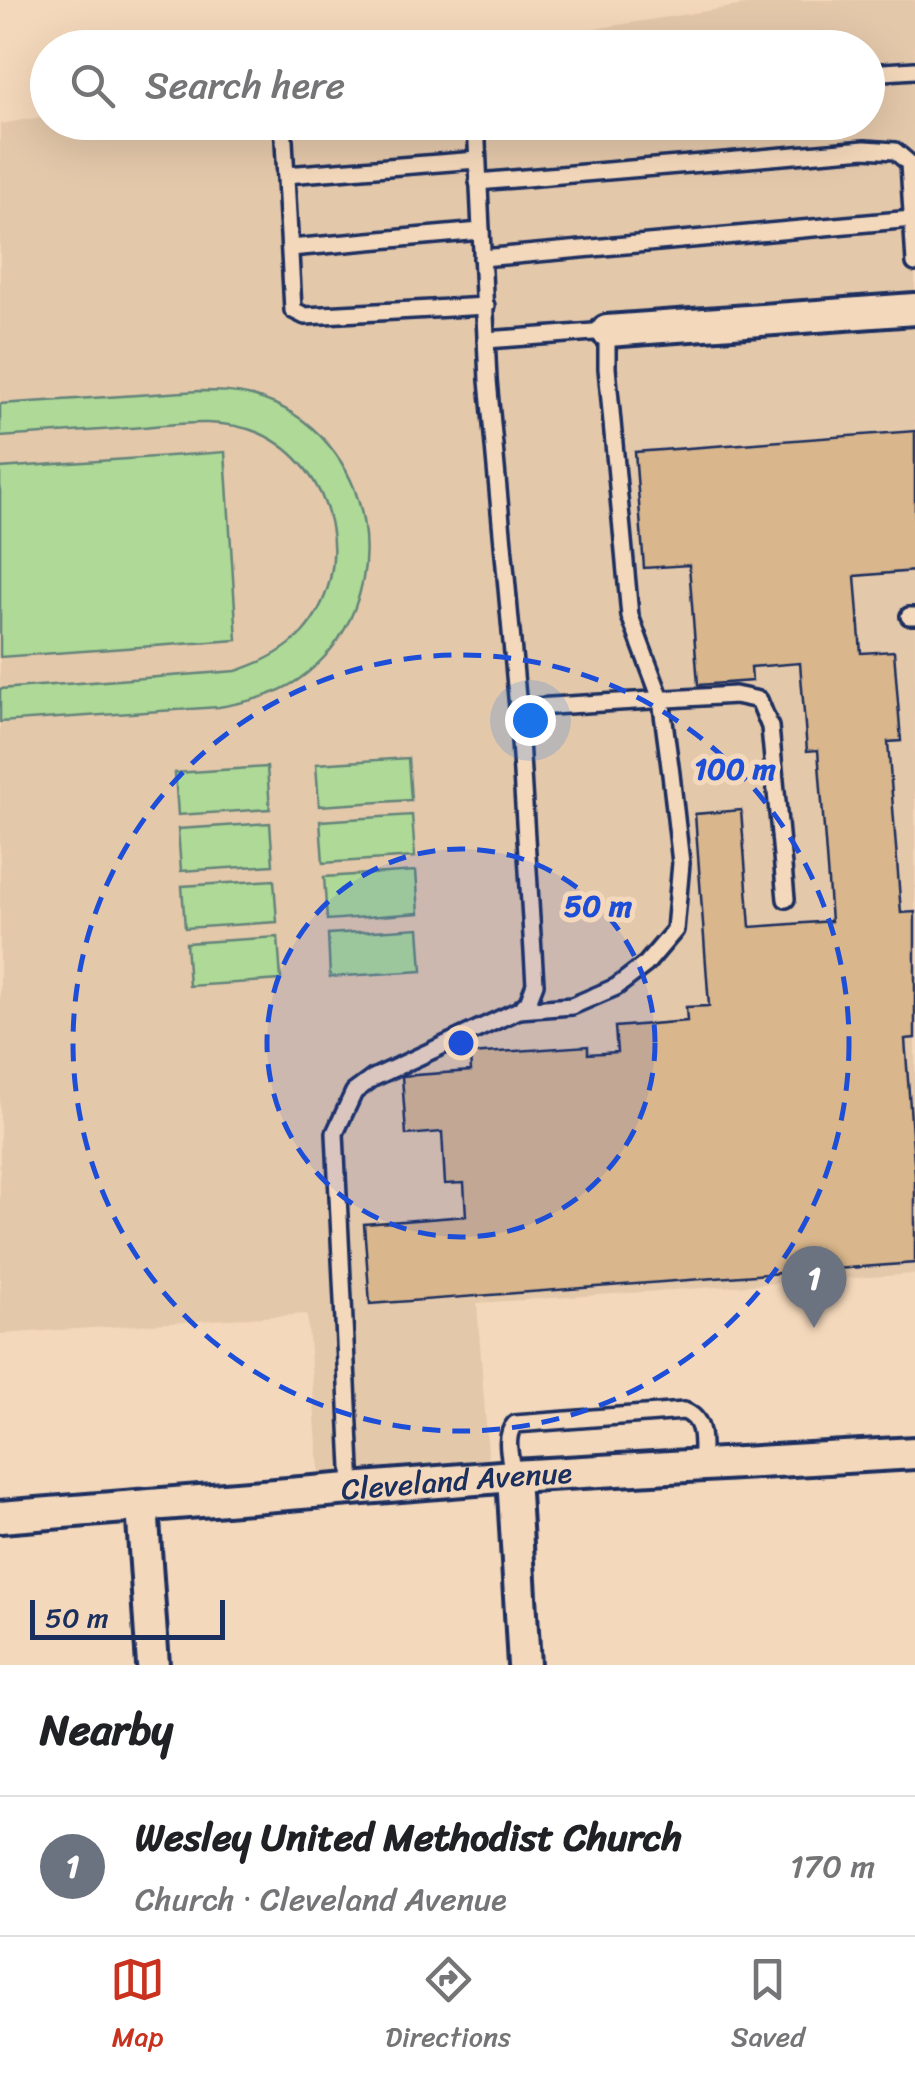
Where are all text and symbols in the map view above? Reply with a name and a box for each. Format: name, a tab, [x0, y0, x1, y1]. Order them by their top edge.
search box	[30, 30, 885, 140]
text: Search here	[145, 52, 345, 119]
icon: search	[65, 58, 120, 113]
your location	[505, 695, 556, 746]
text: 100 m	[694, 742, 776, 796]
text: 50 m	[564, 879, 632, 933]
centre of rings	[443, 1025, 479, 1061]
pin: 1	[782, 1246, 846, 1328]
street label: Cleveland Avenue	[339, 1446, 573, 1517]
text: 50 m	[45, 1593, 109, 1642]
scale bar	[30, 1595, 225, 1640]
text: Nearby	[40, 1693, 173, 1767]
text: Wesley United Methodist Church	[135, 1804, 682, 1871]
text: 1	[66, 1838, 79, 1895]
text: 170 m	[790, 1838, 875, 1895]
text: Church · Cleveland Avenue	[135, 1871, 507, 1928]
tab: Map	[110, 1952, 165, 2061]
tab: Directions	[385, 1952, 511, 2061]
tab: Saved	[731, 1952, 805, 2061]

